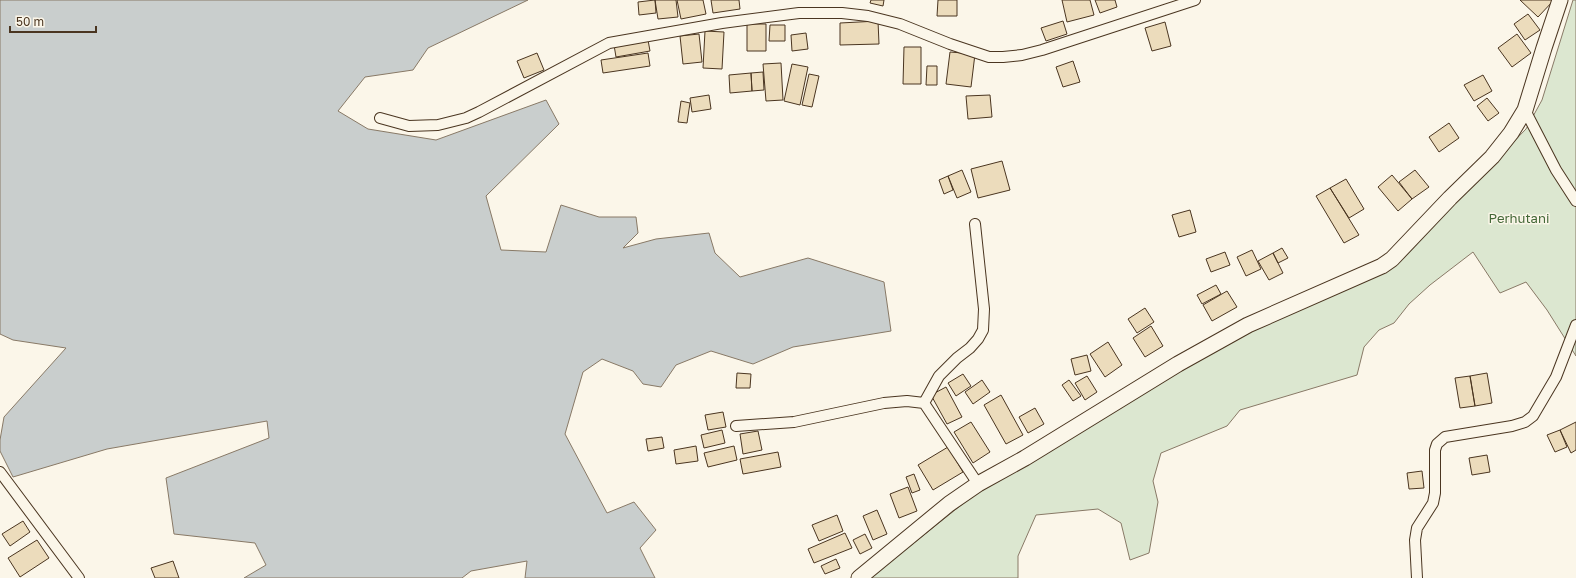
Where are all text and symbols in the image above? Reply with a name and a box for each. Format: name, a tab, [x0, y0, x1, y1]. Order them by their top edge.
scale bar	[10, 8, 96, 34]
text: 50 m	[16, 14, 44, 29]
park label: Perhutani	[1489, 210, 1549, 226]

